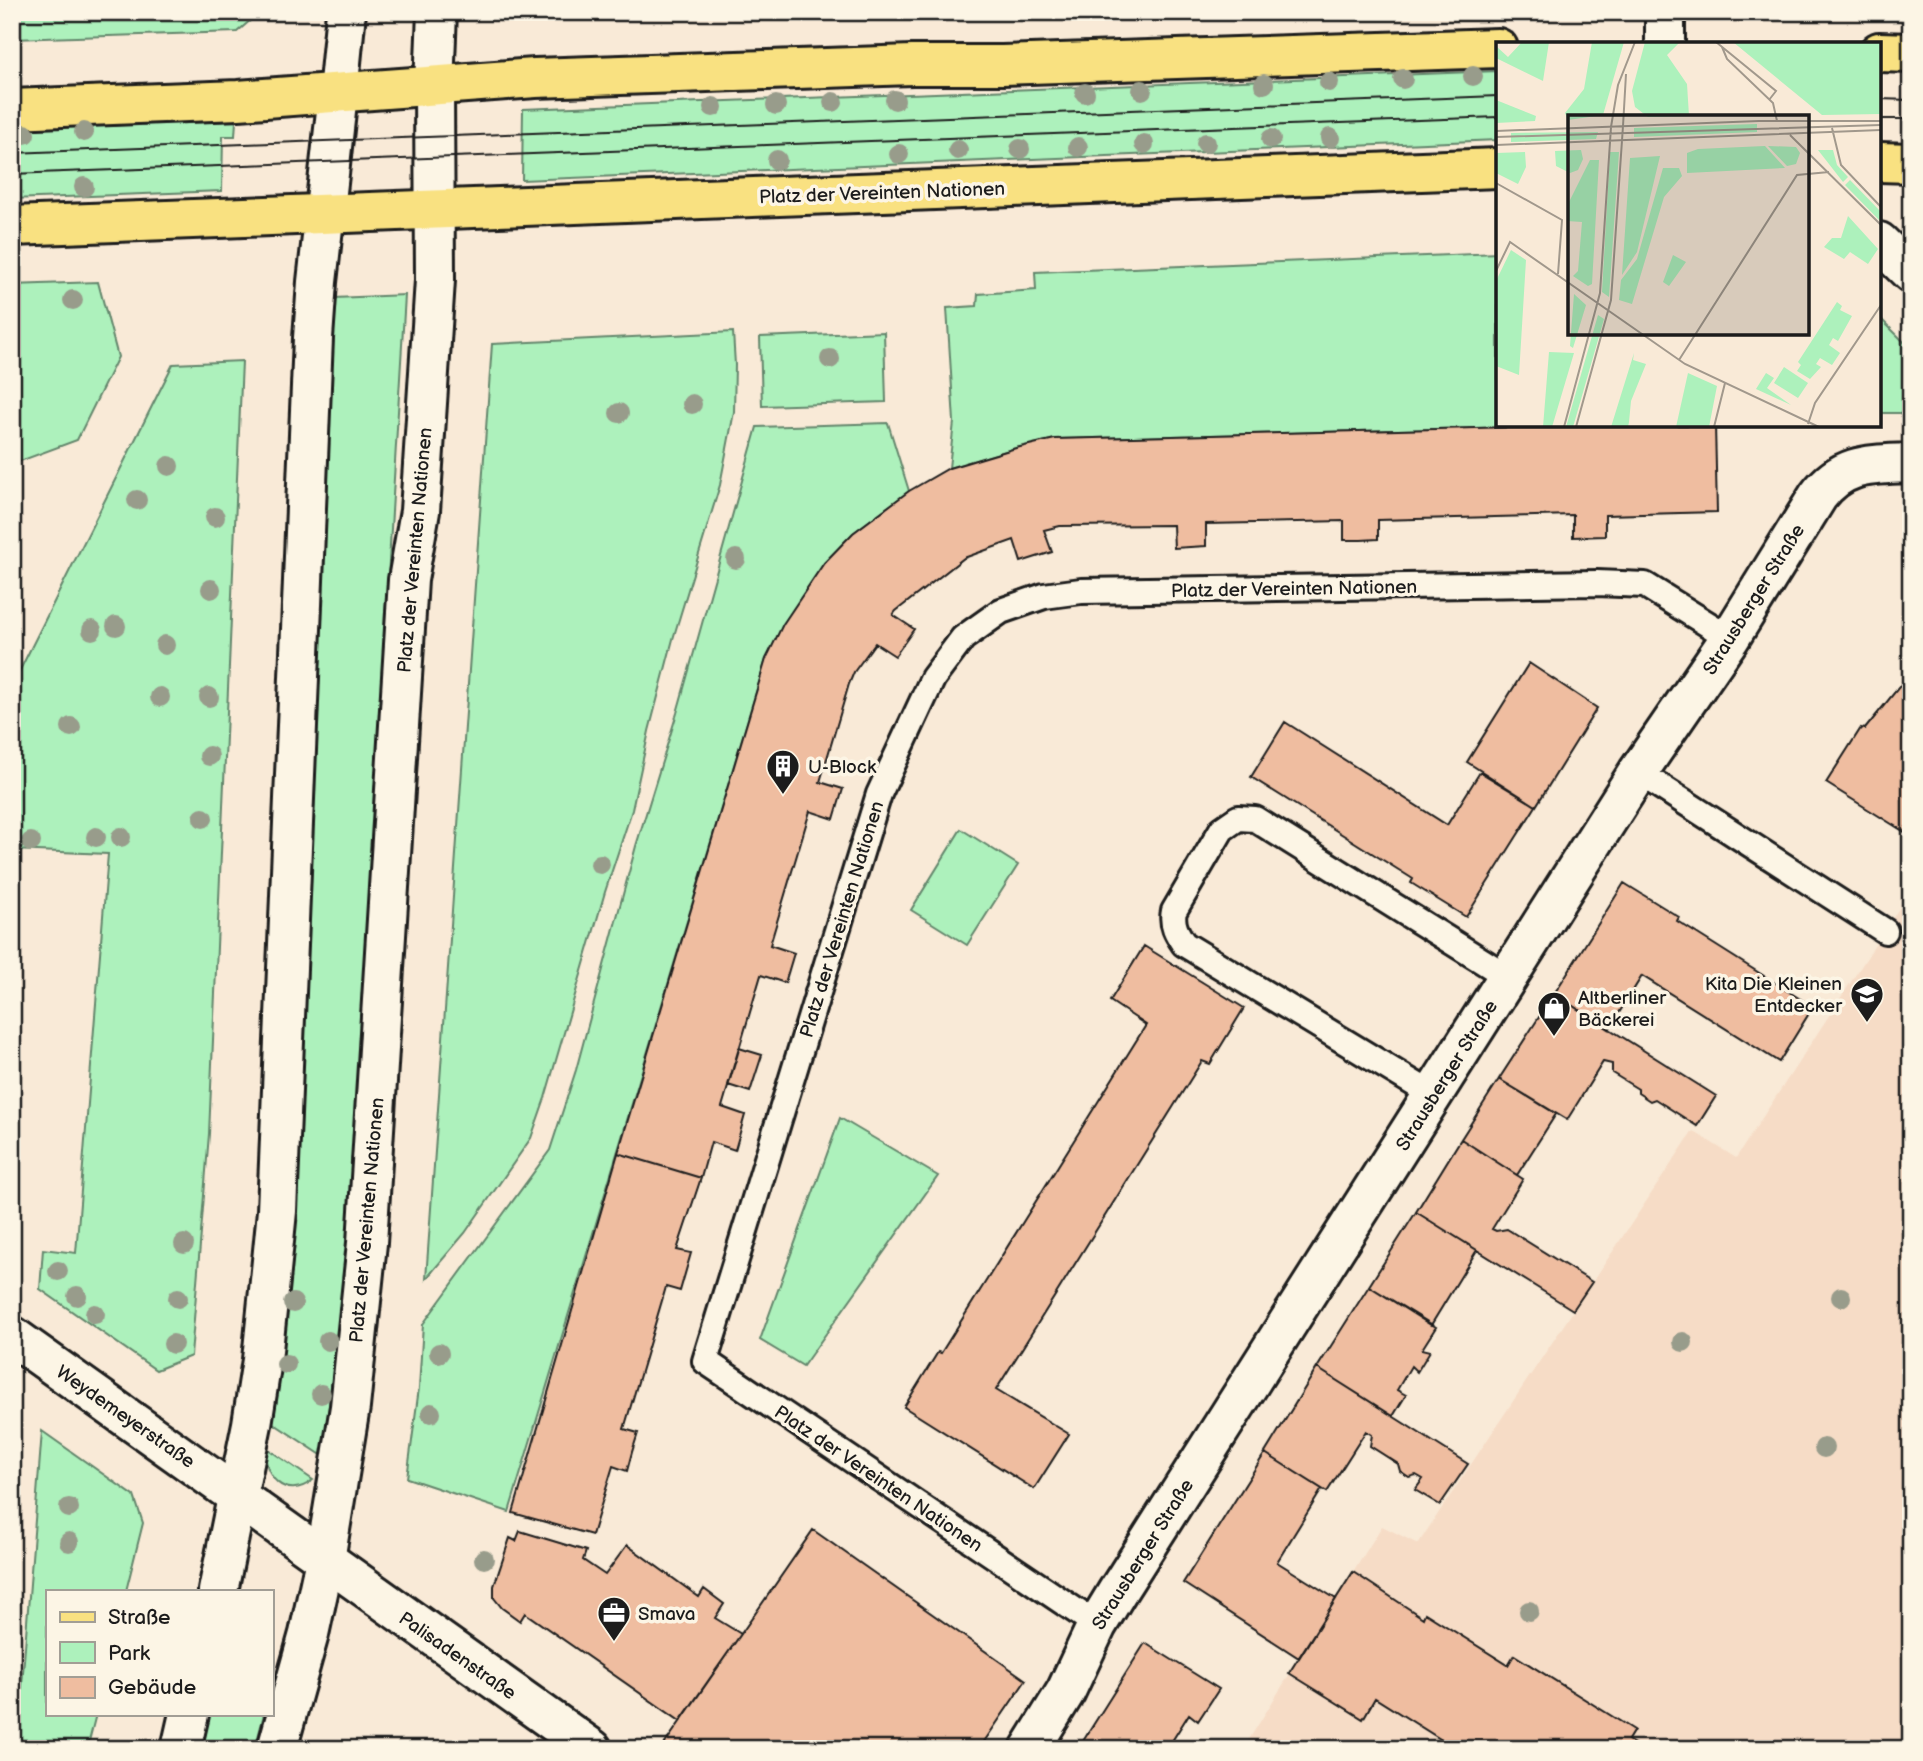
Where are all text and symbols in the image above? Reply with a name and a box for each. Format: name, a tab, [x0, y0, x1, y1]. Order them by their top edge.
inset map	[1496, 42, 1881, 427]
street label: Platz der Vereinten Nationen	[759, 178, 1005, 209]
street label: Platz der Vereinten Nationen	[393, 427, 438, 674]
street label: Strausberger Straße	[1699, 520, 1810, 679]
street label: Platz der Vereinten Nationen	[1171, 576, 1417, 603]
building icon: U-Block	[764, 747, 802, 796]
place label: U-Block	[808, 756, 877, 779]
street label: Platz der Vereinten Nationen	[795, 798, 889, 1040]
place label: Kita Die Kleinen Entdecker	[1705, 973, 1843, 1018]
school or university icon: Kita Die Kleinen Entdecker	[1848, 975, 1886, 1024]
place label: Altberliner Bäckerei	[1578, 987, 1667, 1032]
shop icon: Altberliner Bäckerei	[1535, 989, 1573, 1038]
street label: Strausberger Straße	[1392, 996, 1503, 1155]
street label: Platz der Vereinten Nationen	[345, 1097, 390, 1344]
street label: Weydemeyerstraße	[51, 1361, 199, 1474]
street label: Platz der Vereinten Nationen	[770, 1401, 987, 1558]
street label: Strausberger Straße	[1088, 1475, 1199, 1634]
legend	[46, 1590, 273, 1716]
office icon: Smava	[595, 1594, 633, 1643]
place label: Smava	[638, 1603, 696, 1626]
text: Straße	[108, 1605, 170, 1630]
street label: Palisadenstraße	[394, 1607, 520, 1705]
text: Park	[108, 1641, 151, 1666]
text: Gebäude	[108, 1675, 196, 1700]

